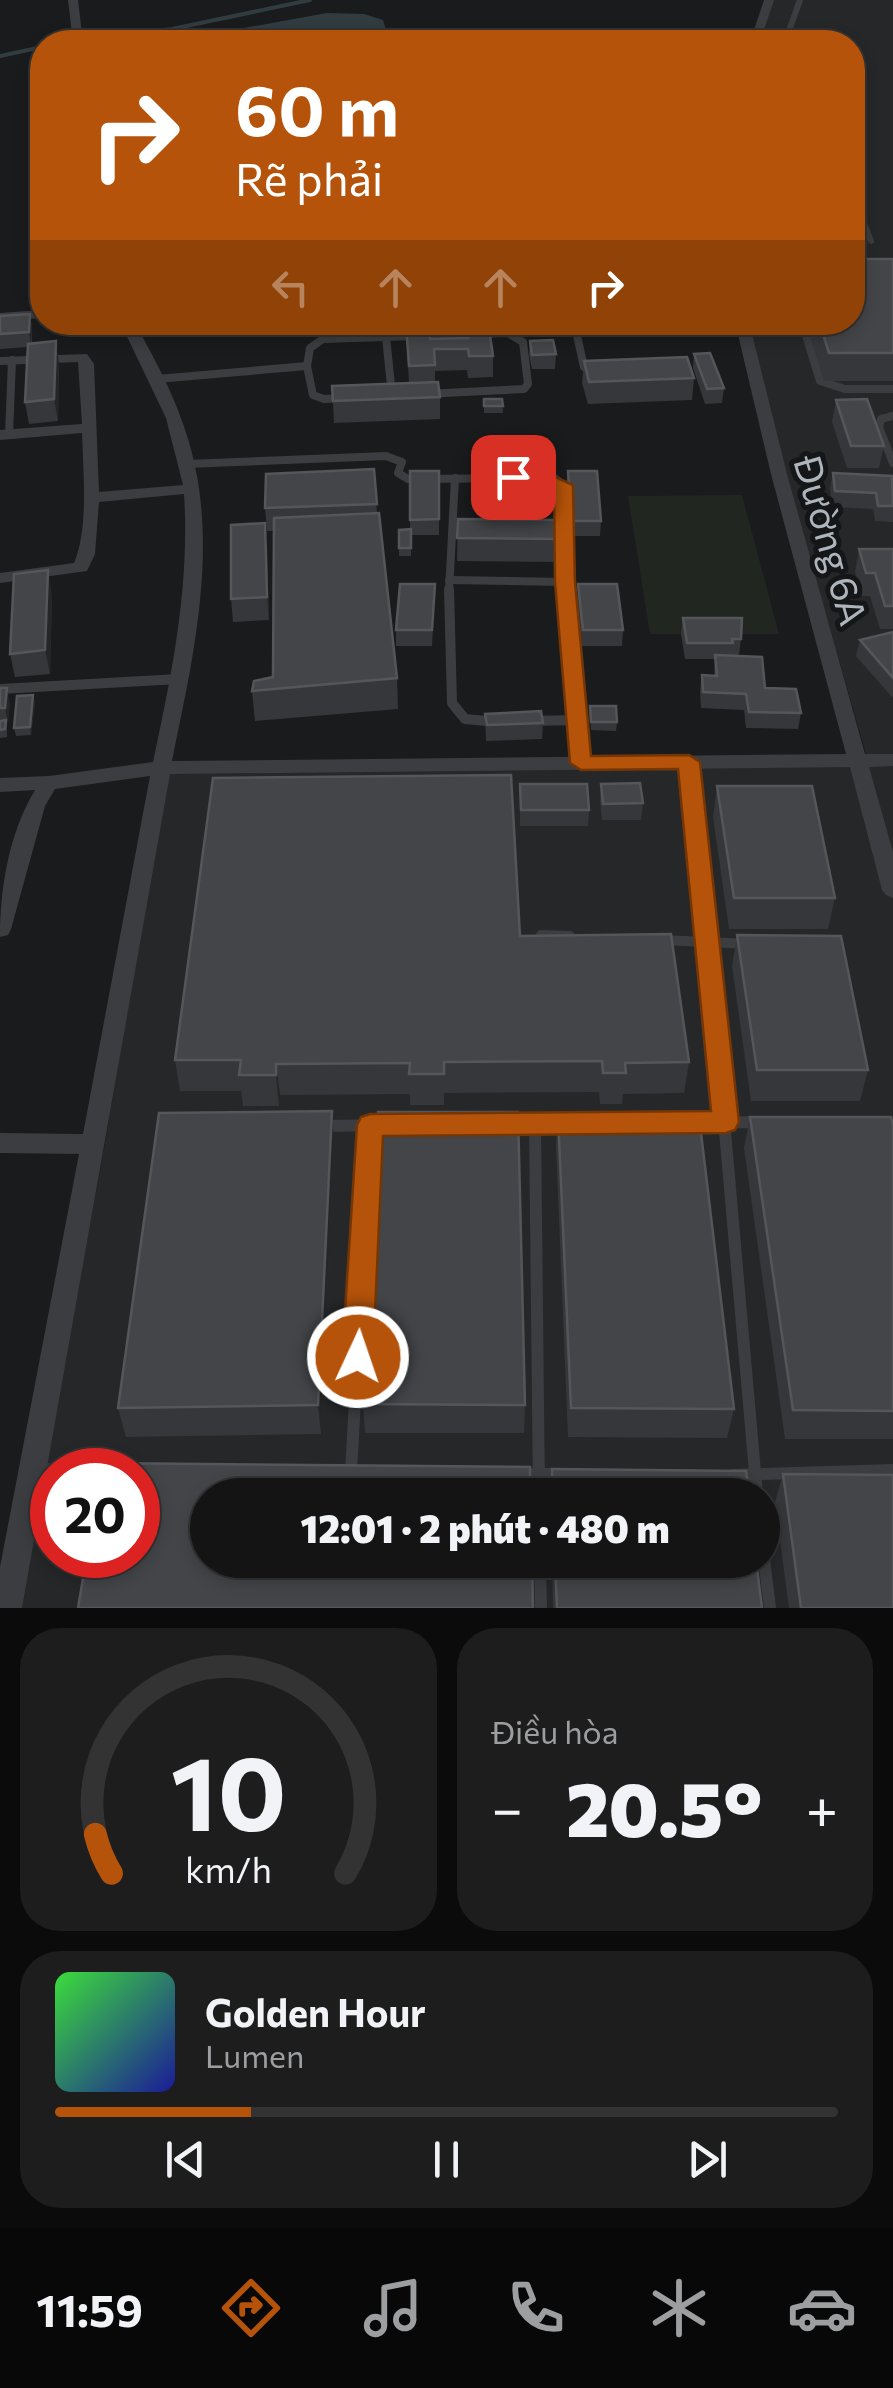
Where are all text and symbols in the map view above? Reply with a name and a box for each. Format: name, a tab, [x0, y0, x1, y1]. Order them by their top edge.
text: 60 m	[235, 65, 399, 150]
icon: right	[70, 70, 200, 200]
text: Rẽ phải	[235, 150, 383, 205]
icon: left	[263, 260, 318, 315]
icon: ahead	[368, 260, 423, 315]
icon: ahead	[473, 260, 528, 315]
icon: right	[578, 260, 633, 315]
pin	[471, 435, 556, 520]
street label: Đường 6A	[785, 449, 879, 630]
icon: arrive	[486, 450, 541, 505]
position arrow	[306, 1305, 410, 1409]
speed limit sign: 20	[30, 1448, 160, 1578]
text: 12:01 · 2 phút · 480 m	[300, 1504, 670, 1551]
text: Điều hòa	[492, 1711, 618, 1751]
text: 10	[170, 1725, 286, 1852]
text: 20.5°	[566, 1761, 763, 1852]
text: −	[492, 1773, 523, 1840]
text: +	[806, 1773, 838, 1840]
text: km/h	[185, 1847, 272, 1890]
text: Golden Hour	[205, 1988, 426, 2035]
text: Lumen	[205, 2035, 304, 2075]
icon: previous	[158, 2132, 213, 2187]
icon: pause	[419, 2132, 474, 2187]
icon: next	[680, 2132, 735, 2187]
icon: directions	[216, 2273, 286, 2343]
icon: music	[358, 2273, 428, 2343]
icon: phone	[501, 2273, 571, 2343]
icon: climate	[644, 2273, 714, 2343]
icon: car	[787, 2273, 857, 2343]
text: 11:59	[36, 2281, 143, 2336]

